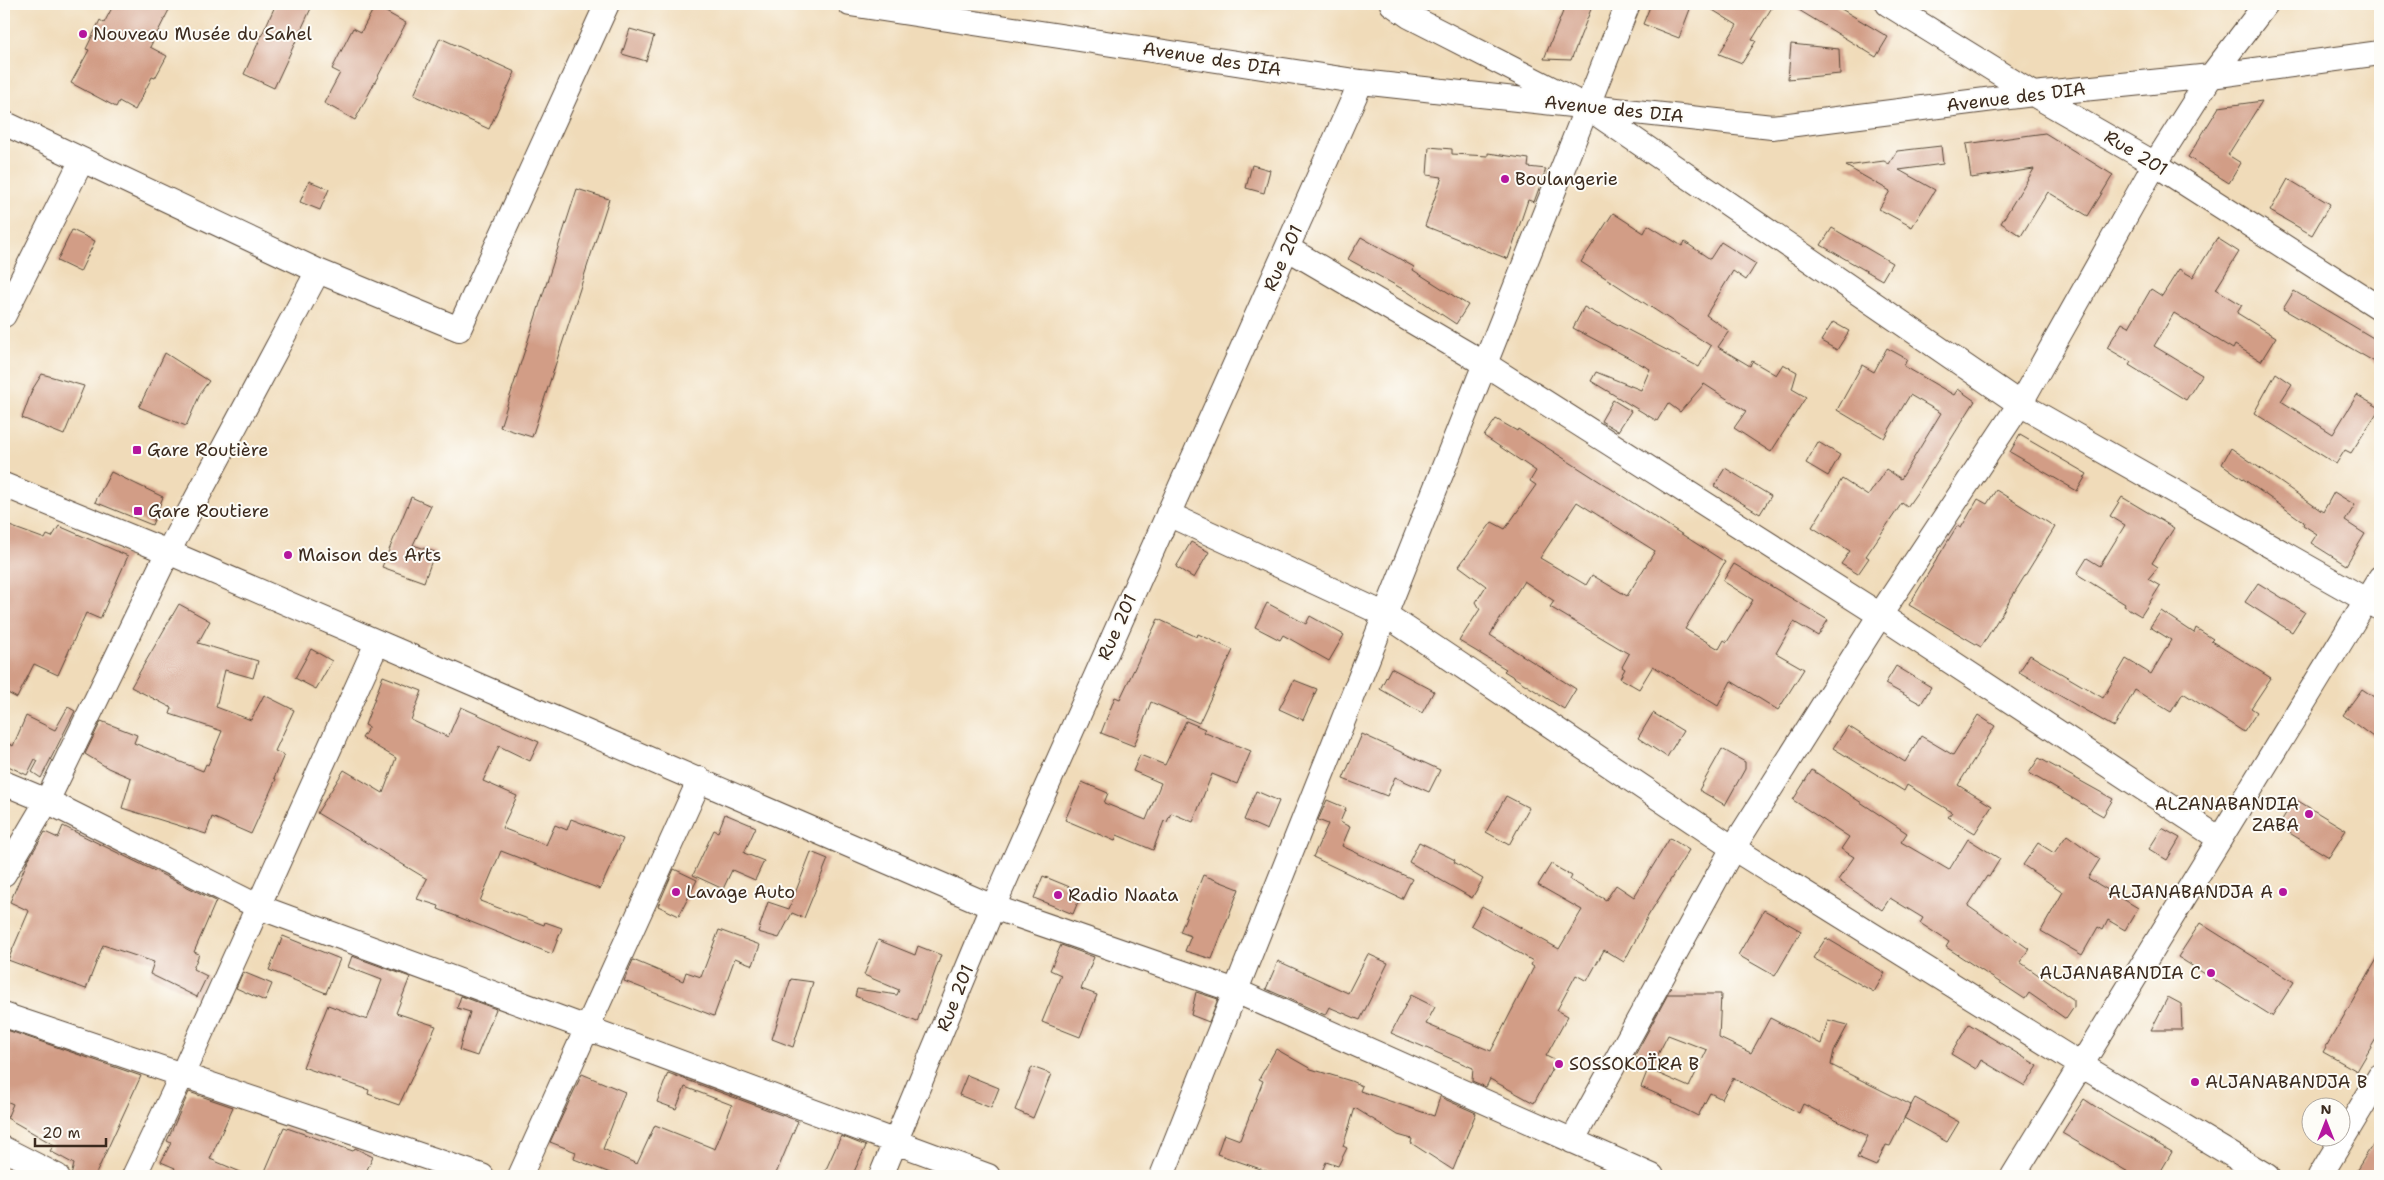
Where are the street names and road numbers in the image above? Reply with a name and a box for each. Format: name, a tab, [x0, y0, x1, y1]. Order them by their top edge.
street label: Avenue des DIA	[1141, 36, 1283, 82]
street label: Avenue des DIA	[1945, 77, 2087, 117]
street label: Avenue des DIA	[1543, 90, 1685, 128]
street label: Rue 201	[2100, 125, 2172, 181]
street label: Rue 201	[1258, 221, 1308, 295]
street label: Rue 201	[1092, 590, 1142, 664]
street label: Rue 201	[931, 961, 979, 1035]

